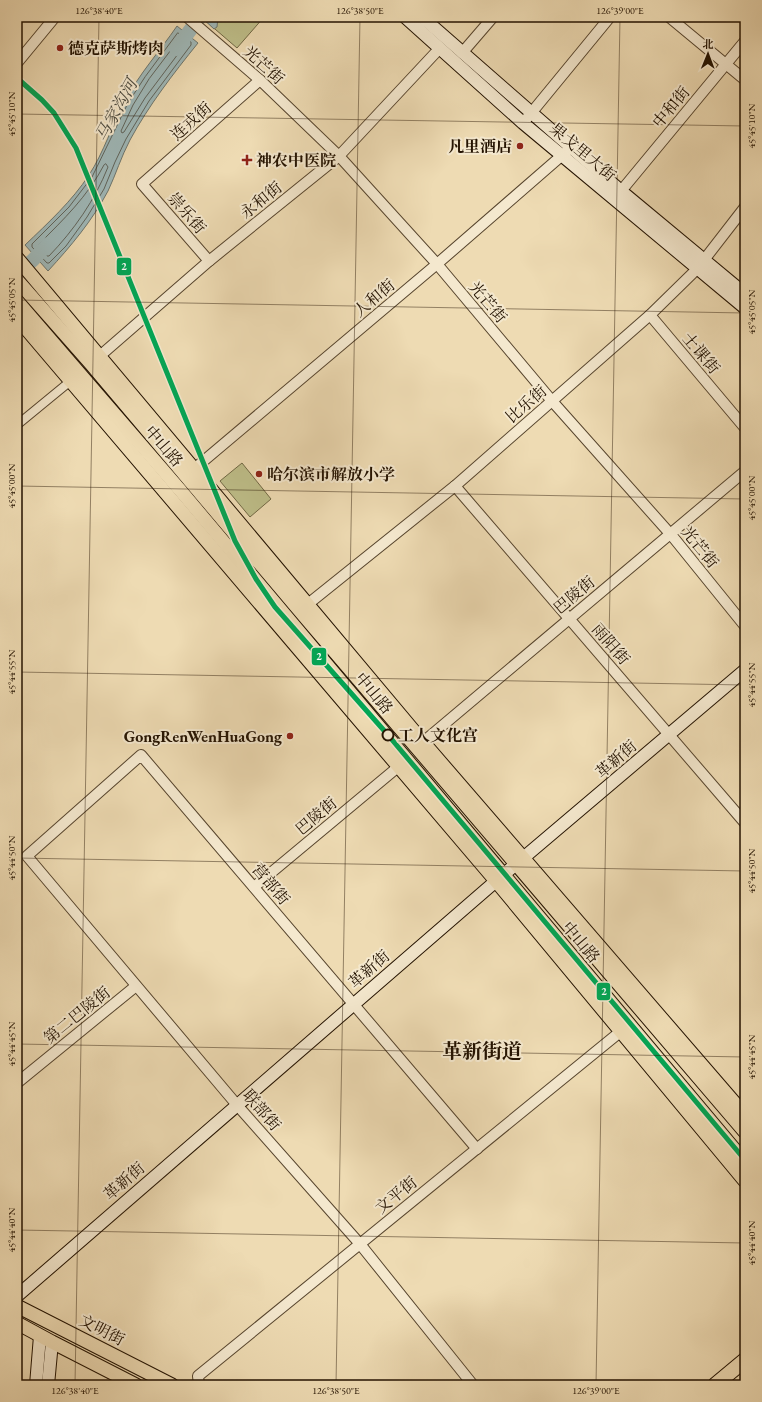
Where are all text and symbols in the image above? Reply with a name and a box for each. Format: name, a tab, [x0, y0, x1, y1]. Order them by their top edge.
text: 126°38'40"E	[75, 4, 123, 17]
text: 126°38'50"E	[336, 4, 384, 17]
text: 126°39'00"E	[596, 4, 644, 17]
north arrow	[688, 34, 728, 74]
text: 北	[703, 37, 714, 51]
place label: 德克萨斯烤肉	[68, 38, 164, 59]
street label: 光芒街	[239, 41, 289, 89]
marker: 德克萨斯烤肉	[55, 43, 65, 53]
water label: 马家沟河	[90, 72, 144, 145]
street label: 中和街	[648, 82, 694, 132]
text: 45°45'10"N	[5, 91, 18, 136]
street label: 连戎街	[166, 97, 216, 145]
text: 45°45'10"N	[745, 103, 758, 148]
street label: 果戈里大街	[546, 118, 620, 186]
place label: 凡里酒店	[448, 136, 512, 157]
marker: 凡里酒店	[515, 141, 525, 151]
place label: 神农中医院	[256, 150, 336, 171]
marker: 神农中医院	[241, 154, 253, 166]
street label: 永和街	[236, 177, 286, 223]
street label: 崇乐街	[163, 188, 211, 238]
line badge: 2	[116, 257, 132, 276]
text: 2	[121, 259, 127, 273]
street label: 人和街	[349, 275, 399, 321]
text: 45°45'05"N	[5, 277, 18, 322]
street label: 光芒街	[465, 277, 511, 327]
text: 45°45'05"N	[745, 289, 758, 334]
street label: 士课街	[678, 328, 724, 378]
street label: 比乐街	[501, 380, 551, 428]
street label: 中山路	[140, 421, 188, 471]
text: 45°45'00"N	[5, 463, 18, 508]
place label: 哈尔滨市解放小学	[267, 464, 395, 485]
marker: 哈尔滨市解放小学	[254, 469, 264, 479]
text: 45°45'00"N	[745, 475, 758, 520]
street label: 光芒街	[677, 522, 723, 572]
street label: 巴陵街	[549, 572, 599, 618]
street label: 雨阳街	[587, 619, 635, 669]
line badge: 2	[311, 647, 327, 666]
text: 45°44'55"N	[5, 649, 18, 694]
text: 2	[316, 649, 322, 663]
text: 45°44'55"N	[745, 662, 758, 707]
street label: 中山路	[351, 668, 397, 718]
place label: 工人文化宫	[398, 725, 478, 746]
place label: GongRenWenHuaGong	[124, 726, 283, 747]
marker: 工人文化宫	[381, 728, 395, 742]
marker: GongRenWenHuaGong	[285, 731, 295, 741]
street label: 革新街	[591, 735, 641, 783]
street label: 巴陵街	[291, 793, 341, 839]
text: 45°44'50"N	[5, 835, 18, 880]
text: 45°44'50"N	[745, 848, 758, 893]
street label: 营部街	[248, 859, 294, 909]
street label: 中山路	[558, 917, 604, 967]
street label: 革新街	[344, 945, 394, 993]
street label: 第二巴陵街	[39, 982, 115, 1048]
line badge: 2	[596, 982, 611, 1001]
text: 2	[601, 984, 607, 998]
text: 45°44'45"N	[5, 1021, 18, 1066]
text: 45°44'45"N	[745, 1034, 758, 1079]
district label: 革新街道	[442, 1038, 522, 1064]
street label: 联部街	[238, 1085, 286, 1135]
street label: 革新街	[99, 1157, 149, 1205]
street label: 文平街	[371, 1172, 421, 1218]
text: 45°44'40"N	[5, 1207, 18, 1252]
text: 45°44'40"N	[745, 1220, 758, 1265]
street label: 文明街	[76, 1310, 128, 1350]
text: 126°38'40"E	[51, 1384, 99, 1397]
text: 126°38'50"E	[312, 1384, 360, 1397]
text: 126°39'00"E	[572, 1384, 620, 1397]

